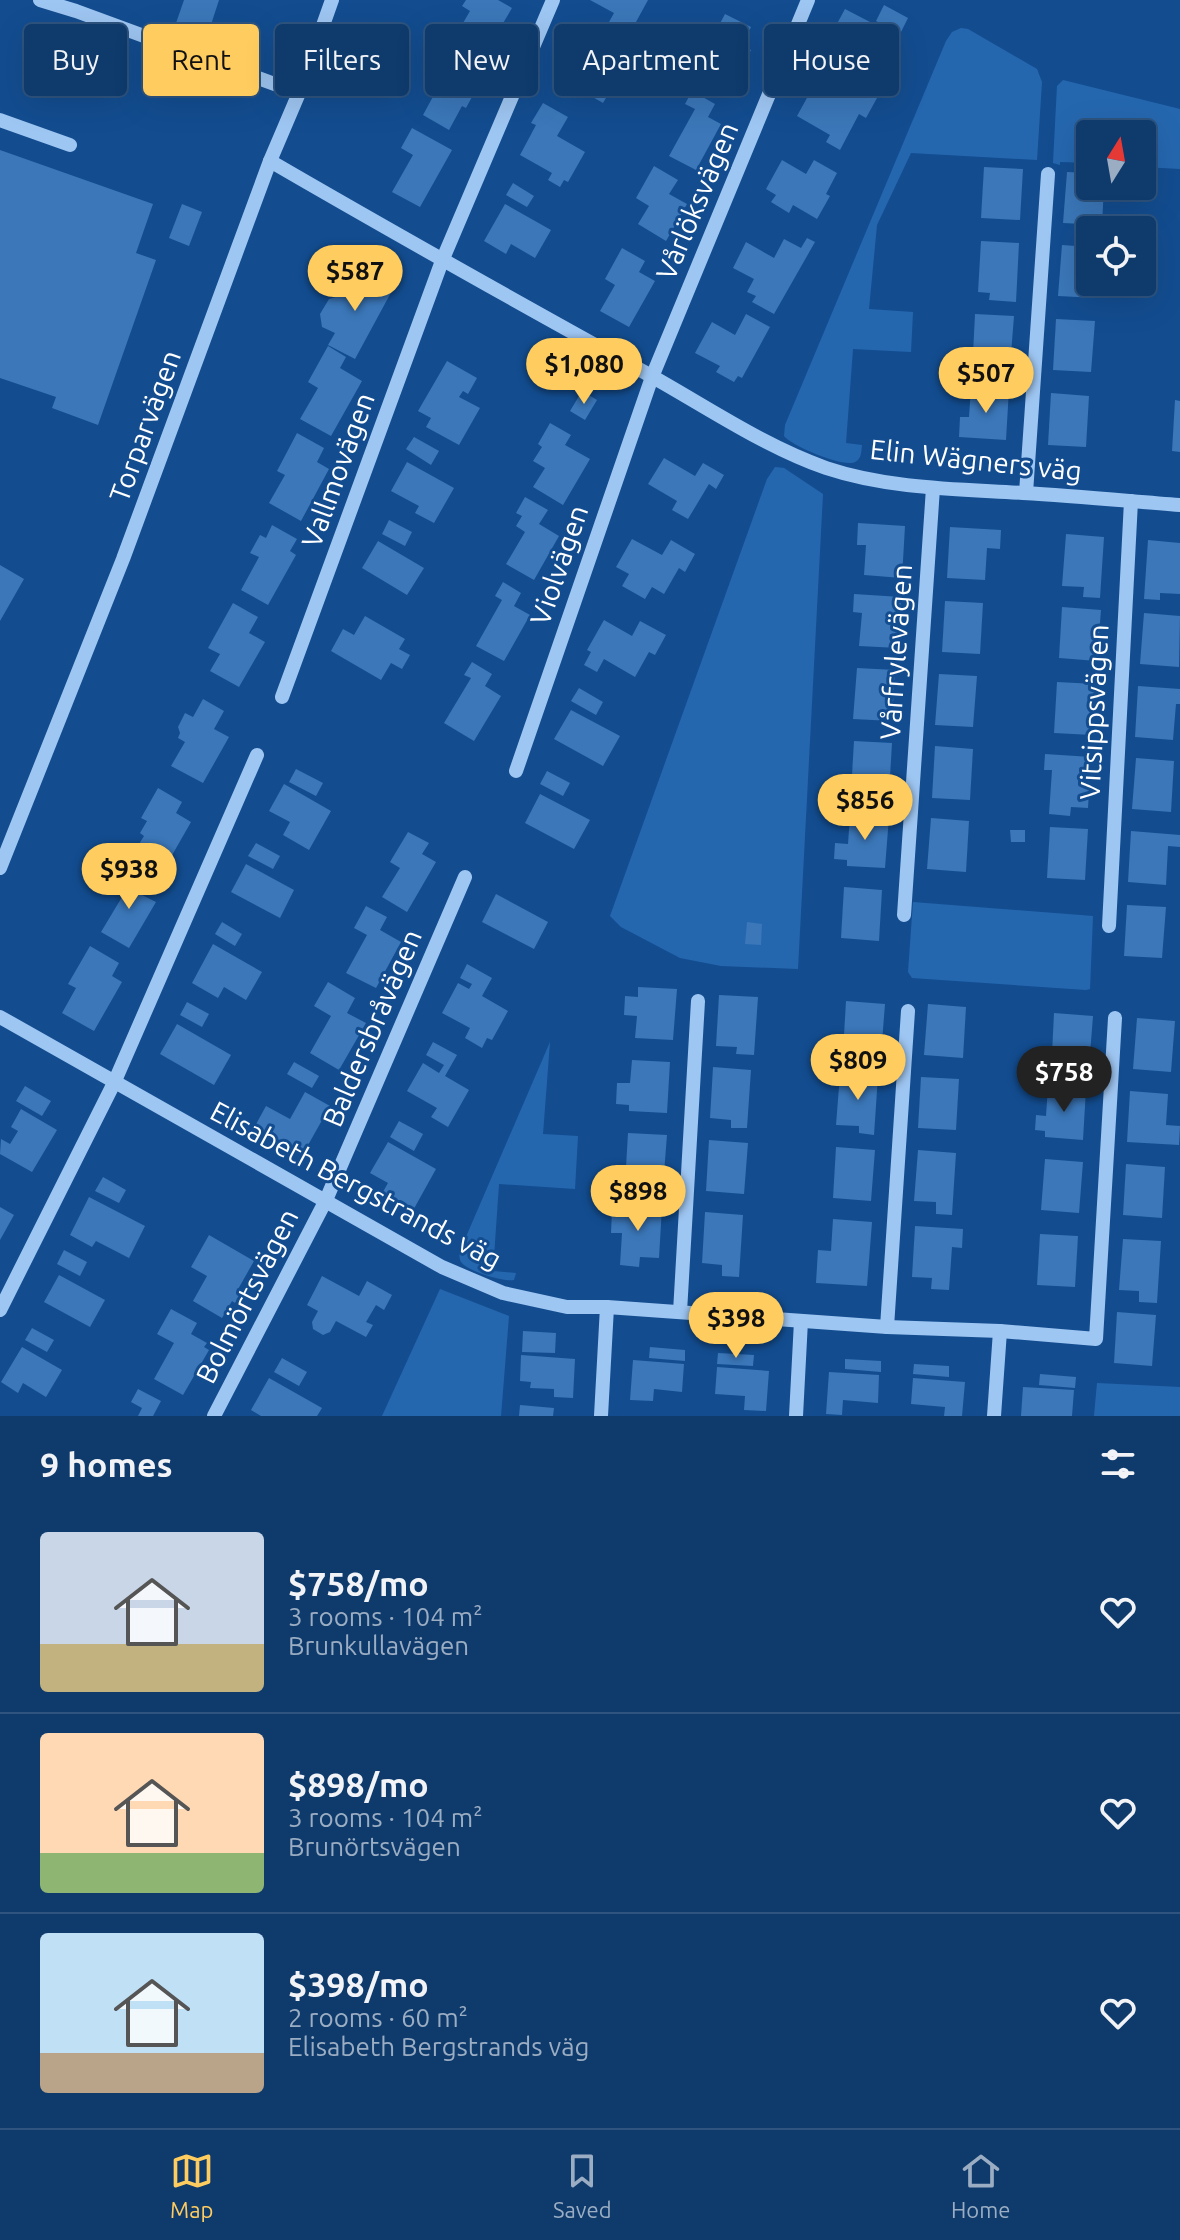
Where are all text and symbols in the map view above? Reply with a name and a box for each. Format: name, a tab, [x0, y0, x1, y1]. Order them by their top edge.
chip: Buy	[24, 24, 127, 96]
chip: Rent	[143, 24, 259, 96]
chip: Filters	[275, 24, 409, 96]
chip: New	[425, 24, 538, 96]
chip: Apartment	[554, 24, 748, 96]
chip: House	[764, 24, 899, 96]
street label: Vårlöksvägen	[649, 117, 744, 284]
north arrow	[1076, 120, 1156, 200]
map controls	[1076, 120, 1156, 296]
button: locate	[1076, 216, 1156, 296]
pin: $587	[308, 245, 402, 313]
text: $587	[326, 256, 384, 285]
pin: $1,080	[519, 338, 649, 406]
street label: Torparvägen	[103, 346, 186, 506]
pin: $507	[939, 347, 1033, 415]
text: $1,080	[544, 349, 624, 378]
text: $507	[957, 358, 1015, 387]
street label: Vallmovägen	[295, 388, 380, 551]
street label: Elin Wägners väg	[869, 433, 1084, 486]
street label: Violvägen	[524, 501, 593, 629]
street label: Vårfrylevägen	[874, 563, 917, 741]
street label: Vitsippsvägen	[1073, 623, 1114, 801]
pin: $856	[818, 774, 912, 842]
text: $856	[836, 785, 894, 814]
pin: $938	[82, 843, 176, 911]
text: $938	[100, 854, 158, 883]
street label: Baldersbråvägen	[316, 925, 427, 1131]
pin: $809	[811, 1034, 905, 1102]
text: $809	[829, 1045, 887, 1074]
pin: $758	[1017, 1046, 1111, 1114]
text: $758	[1035, 1057, 1093, 1086]
street label: Elisabeth Bergstrands väg	[206, 1095, 507, 1274]
pin: $898	[591, 1165, 685, 1233]
text: $898	[609, 1176, 667, 1205]
street label: Bolmörtsvägen	[189, 1203, 304, 1388]
pin: $398	[689, 1292, 783, 1360]
text: $398	[707, 1303, 765, 1332]
icon: filters	[1096, 1442, 1140, 1486]
text: 9 homes	[40, 1445, 173, 1483]
icon: home	[104, 1564, 200, 1660]
text: $758/mo	[288, 1564, 429, 1602]
icon: heart	[1096, 1590, 1140, 1634]
text: 3 rooms · 104 m²	[288, 1602, 483, 1631]
text: Brunkullavägen	[288, 1631, 469, 1660]
icon: home	[104, 1765, 200, 1861]
text: $898/mo	[288, 1765, 429, 1803]
icon: heart	[1096, 1791, 1140, 1835]
text: 3 rooms · 104 m²	[288, 1803, 483, 1832]
text: Brunörtsvägen	[288, 1832, 461, 1861]
icon: home	[104, 1965, 200, 2061]
text: $398/mo	[288, 1965, 429, 2003]
icon: heart	[1096, 1991, 1140, 2035]
text: 2 rooms · 60 m²	[288, 2003, 468, 2032]
text: Elisabeth Bergstrands väg	[288, 2032, 590, 2061]
tab: Map	[170, 2149, 214, 2222]
tab: Saved	[553, 2149, 612, 2222]
tab: Home	[951, 2149, 1010, 2222]

